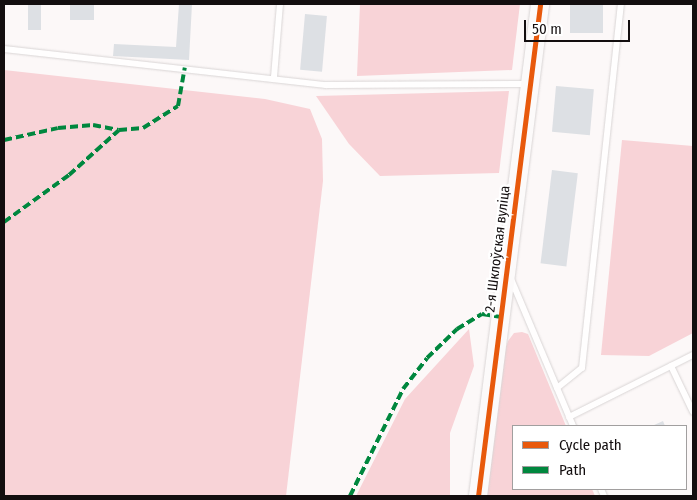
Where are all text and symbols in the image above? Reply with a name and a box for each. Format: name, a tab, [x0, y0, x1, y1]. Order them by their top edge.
scale bar	[527, 10, 633, 42]
text: 50 m	[532, 20, 562, 38]
street label: 2-я Шклоўская вуліца	[482, 185, 514, 313]
legend	[512, 425, 687, 490]
text: Cycle path	[559, 436, 622, 454]
text: Path	[559, 461, 586, 479]

